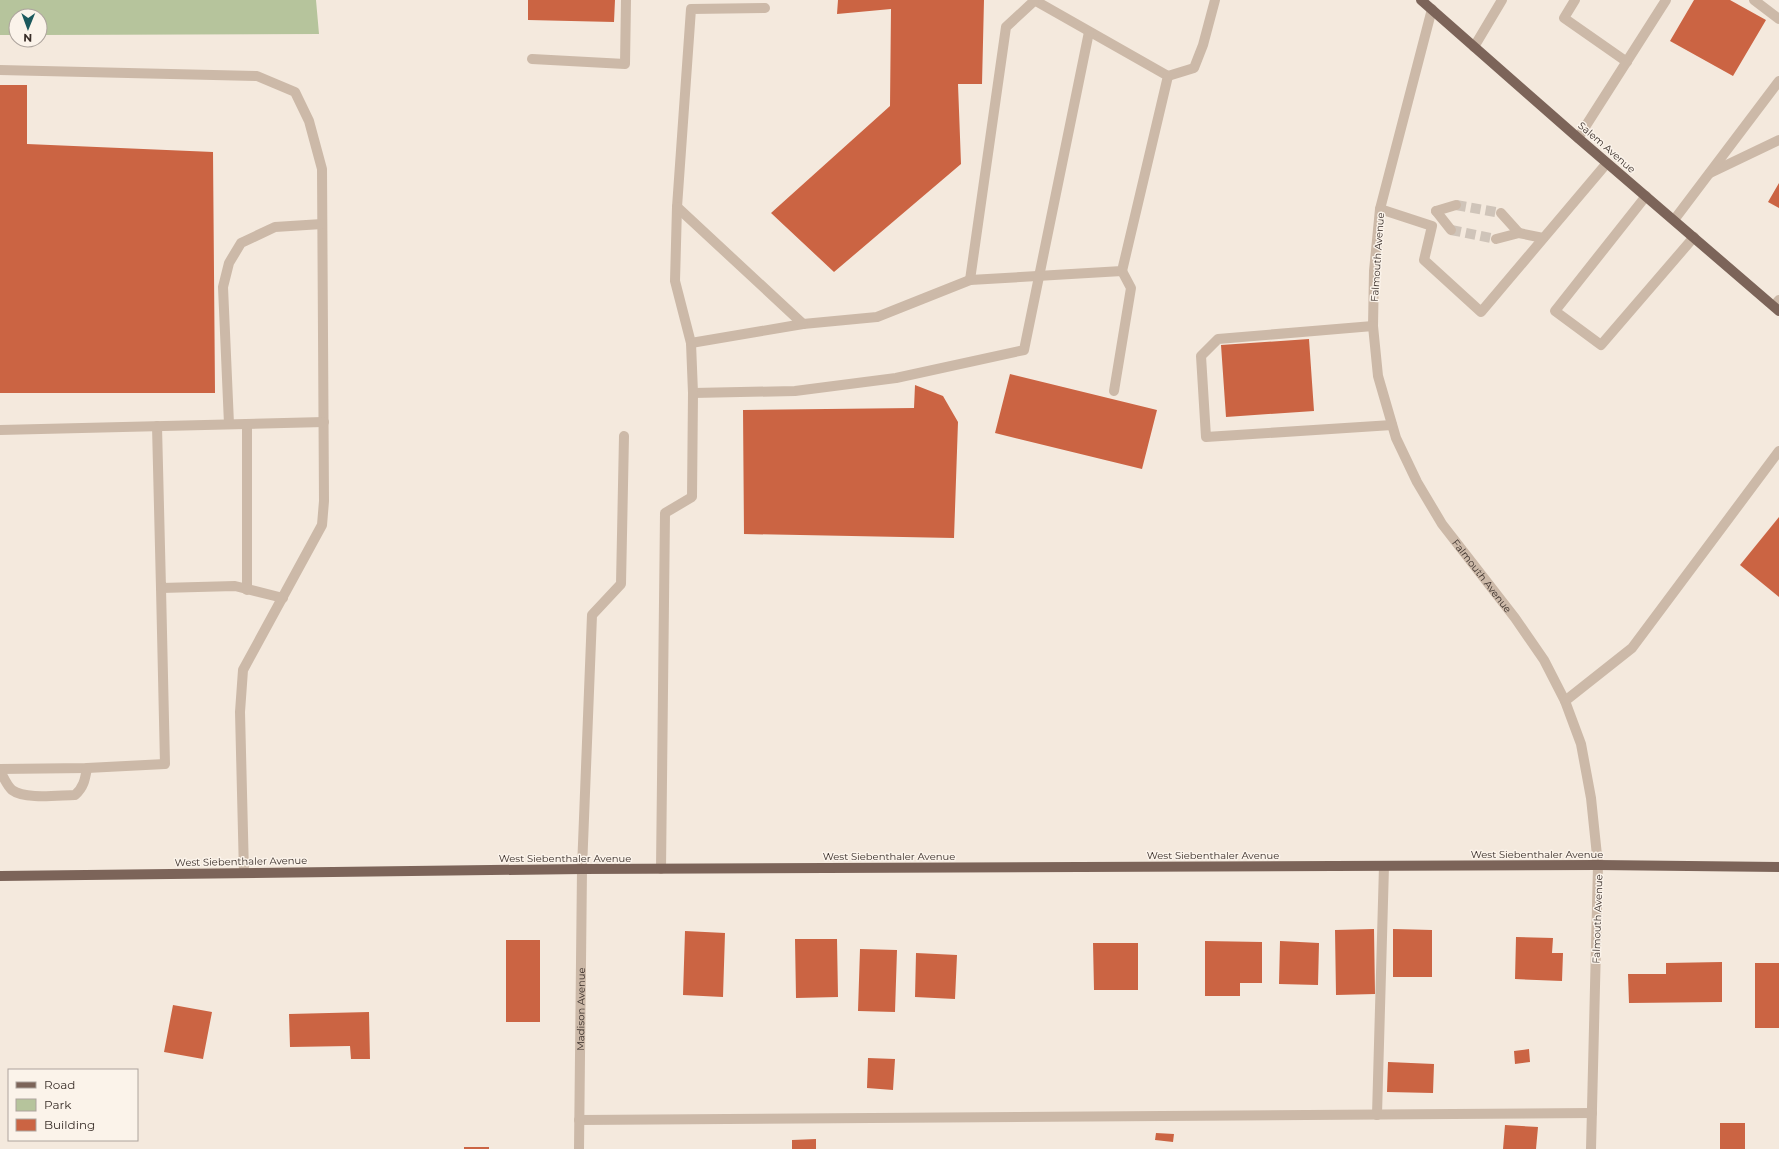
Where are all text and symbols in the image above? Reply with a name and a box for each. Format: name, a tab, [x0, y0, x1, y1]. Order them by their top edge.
north arrow	[8, 8, 48, 48]
text: N	[23, 31, 32, 45]
street label: Salem Avenue	[1575, 119, 1638, 176]
street label: Falmouth Avenue	[1368, 212, 1387, 302]
street label: Falmouth Avenue	[1449, 537, 1514, 616]
street label: West Siebenthaler Avenue	[1471, 848, 1603, 861]
street label: West Siebenthaler Avenue	[1147, 849, 1279, 862]
street label: West Siebenthaler Avenue	[823, 850, 955, 863]
street label: West Siebenthaler Avenue	[499, 852, 631, 865]
street label: West Siebenthaler Avenue	[175, 854, 307, 869]
street label: Falmouth Avenue	[1589, 874, 1606, 964]
street label: Madison Avenue	[574, 967, 588, 1051]
legend	[8, 1069, 138, 1141]
text: Road	[44, 1077, 75, 1092]
text: Park	[44, 1097, 72, 1112]
text: Building	[44, 1117, 95, 1132]

